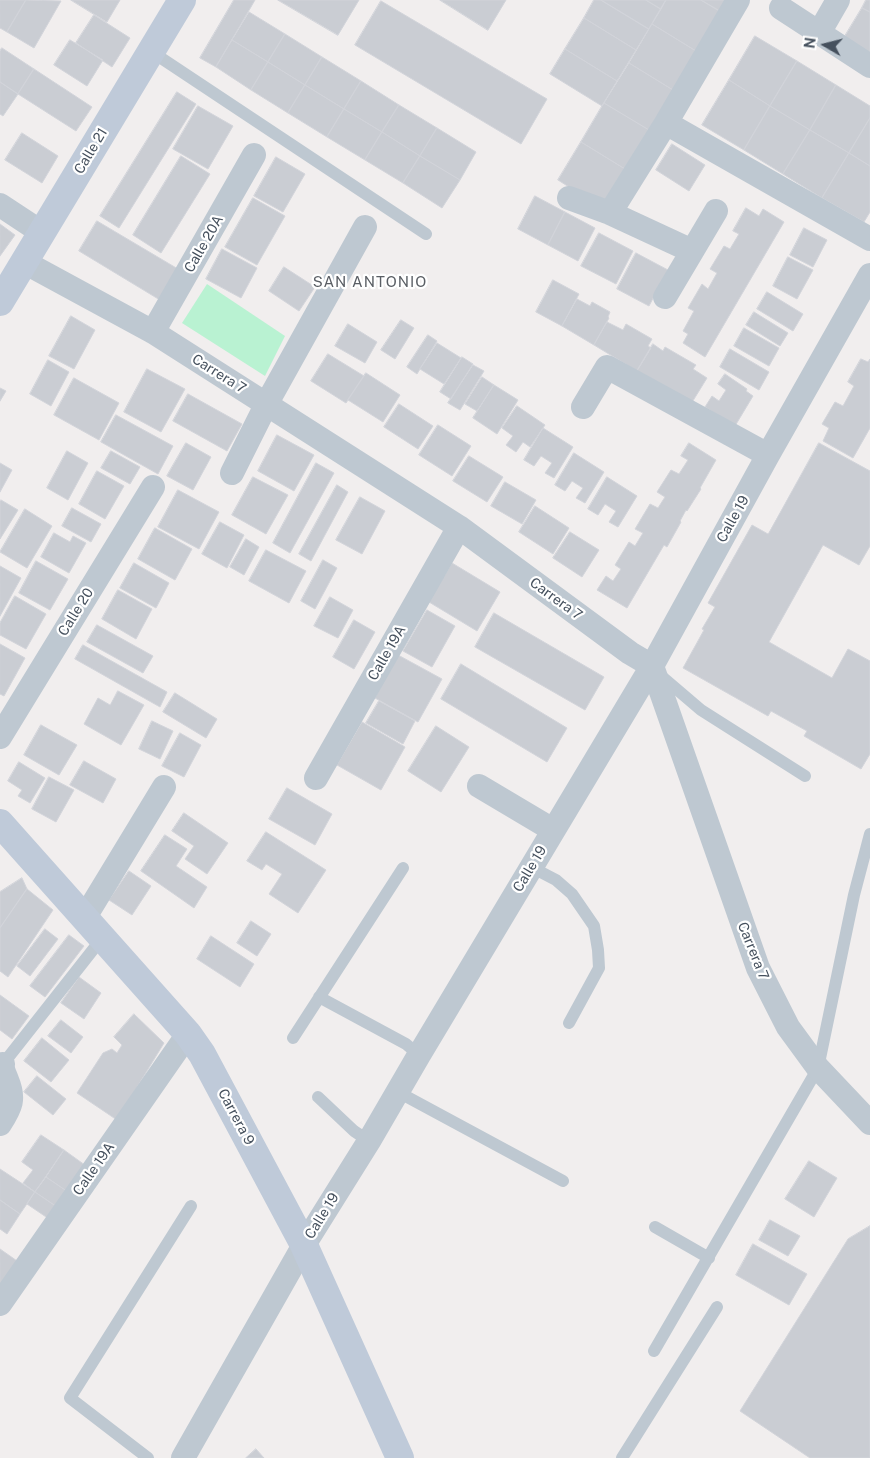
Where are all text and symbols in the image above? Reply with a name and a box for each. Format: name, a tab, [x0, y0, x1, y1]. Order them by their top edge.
north arrow	[800, 20, 850, 70]
text: N	[801, 36, 819, 49]
street label: Calle 21	[71, 125, 111, 177]
street label: Calle 20A	[181, 212, 227, 276]
district label: SAN ANTONIO	[311, 273, 429, 291]
street label: Carrera 7	[189, 351, 249, 397]
street label: Calle 19	[713, 493, 753, 545]
street label: Carrera 7	[526, 574, 586, 624]
street label: Calle 20	[55, 585, 97, 639]
street label: Calle 19A	[364, 622, 410, 684]
street label: Calle 19	[510, 843, 550, 895]
street label: Carrera 7	[734, 920, 772, 982]
street label: Carrera 9	[214, 1086, 258, 1148]
street label: Calle 19A	[70, 1139, 118, 1199]
street label: Calle 19	[301, 1190, 343, 1242]

